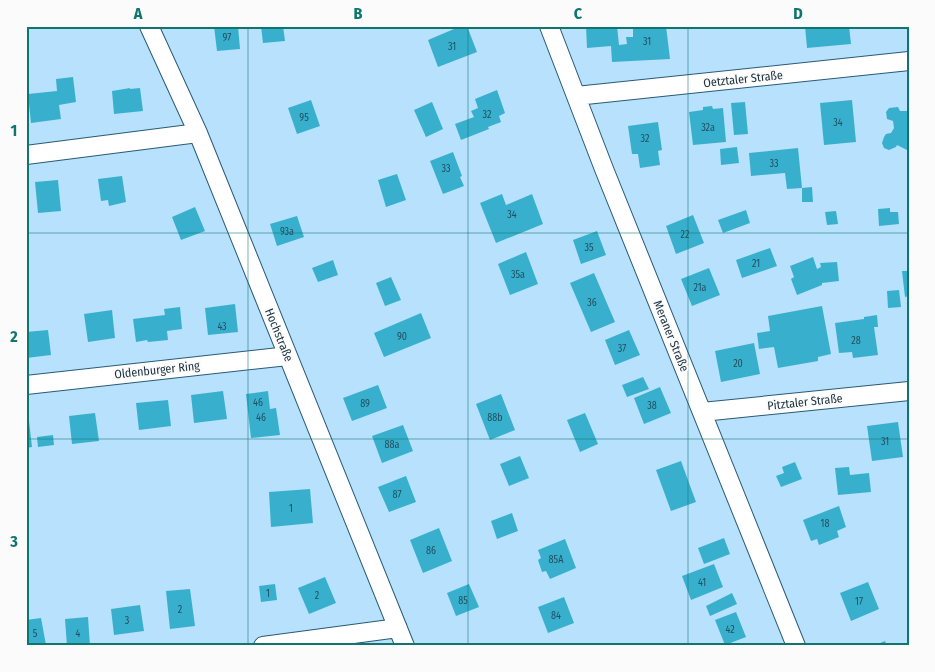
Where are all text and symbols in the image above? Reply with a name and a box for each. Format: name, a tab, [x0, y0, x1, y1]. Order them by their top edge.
text: A	[133, 4, 143, 23]
text: B	[354, 4, 363, 23]
text: C	[574, 4, 583, 23]
text: D	[793, 4, 803, 23]
house number: 97	[223, 32, 231, 44]
house number: 31	[643, 36, 651, 48]
house number: 31	[448, 41, 456, 53]
street label: Oetztaler Straße	[703, 68, 783, 90]
house number: 32	[483, 109, 492, 121]
house number: 95	[299, 112, 309, 124]
house number: 34	[833, 117, 843, 129]
text: 1	[11, 121, 17, 140]
house number: 32a	[701, 122, 715, 134]
house number: 32	[641, 133, 650, 145]
house number: 33	[769, 158, 779, 170]
house number: 33	[441, 163, 451, 175]
house number: 34	[507, 209, 517, 221]
house number: 93a	[280, 226, 294, 238]
house number: 22	[681, 229, 690, 241]
house number: 35	[584, 242, 594, 254]
house number: 21	[752, 258, 760, 270]
house number: 35a	[511, 269, 525, 281]
house number: 21a	[694, 282, 707, 294]
house number: 36	[587, 297, 597, 309]
street label: Meraner Straße	[650, 298, 692, 374]
street label: Hochstraße	[262, 306, 296, 364]
house number: 43	[217, 321, 227, 333]
text: 2	[9, 327, 18, 346]
house number: 90	[397, 331, 407, 343]
house number: 28	[851, 335, 861, 347]
house number: 37	[618, 343, 626, 355]
house number: 20	[733, 358, 743, 370]
street label: Oldenburger Ring	[114, 359, 201, 381]
street label: Pitztaler Straße	[767, 391, 843, 413]
house number: 46	[253, 397, 263, 409]
house number: 89	[360, 398, 370, 410]
house number: 38	[647, 400, 657, 412]
house number: 46	[256, 412, 266, 424]
house number: 88b	[487, 412, 503, 424]
house number: 31	[881, 436, 889, 448]
house number: 88a	[385, 439, 400, 451]
house number: 87	[393, 489, 401, 501]
house number: 1	[289, 503, 293, 515]
house number: 18	[821, 518, 829, 530]
text: 3	[9, 532, 18, 551]
house number: 86	[426, 545, 436, 557]
house number: 85A	[549, 554, 564, 566]
house number: 41	[698, 577, 706, 589]
house number: 1	[266, 588, 270, 600]
house number: 2	[315, 590, 320, 602]
house number: 85	[458, 595, 468, 607]
house number: 17	[855, 596, 863, 608]
house number: 2	[178, 604, 183, 616]
house number: 84	[551, 610, 561, 622]
house number: 3	[125, 615, 130, 627]
house number: 42	[725, 624, 735, 636]
house number: 5	[33, 628, 38, 640]
house number: 4	[76, 628, 81, 640]

